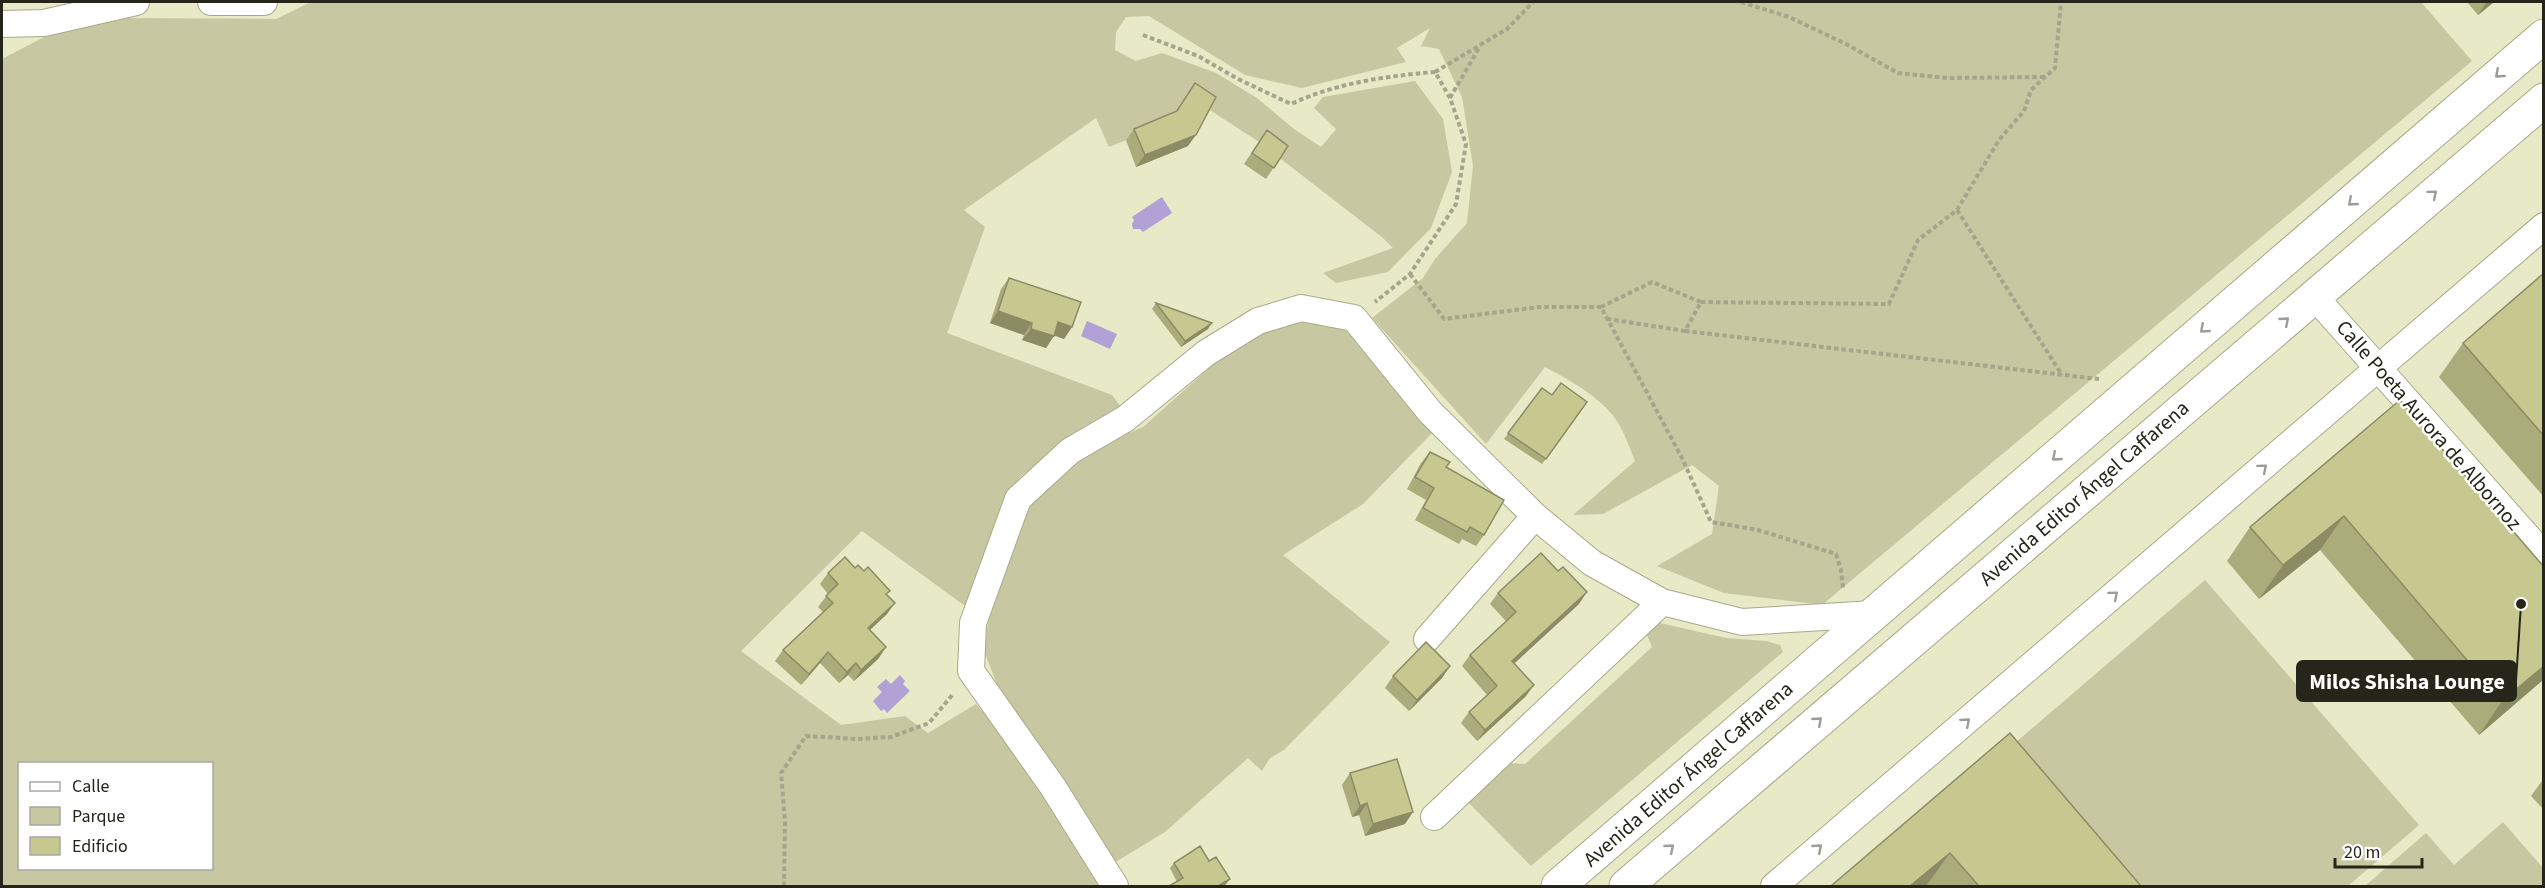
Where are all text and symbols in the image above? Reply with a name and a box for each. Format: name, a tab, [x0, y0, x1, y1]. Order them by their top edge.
one-way arrow	[2495, 67, 2506, 78]
one-way arrow	[2426, 190, 2437, 201]
one-way arrow	[2348, 195, 2359, 206]
street label: Calle Poeta Aurora de Albornoz	[2329, 313, 2529, 537]
one-way arrow	[2278, 317, 2289, 328]
one-way arrow	[2200, 322, 2211, 333]
street label: Avenida Editor Ángel Caffarena	[1972, 393, 2196, 593]
one-way arrow	[2052, 449, 2063, 460]
one-way arrow	[2256, 464, 2267, 475]
one-way arrow	[2107, 591, 2118, 602]
callout: Milos Shisha Lounge	[2297, 661, 2516, 701]
text: Milos Shisha Lounge	[2309, 666, 2505, 698]
street label: Avenida Editor Ángel Caffarena	[1576, 674, 1800, 874]
one-way arrow	[1811, 718, 1822, 729]
one-way arrow	[1959, 718, 1970, 729]
legend	[18, 762, 213, 870]
text: Calle	[72, 774, 110, 799]
text: Parque	[72, 804, 125, 829]
scale bar	[2335, 831, 2422, 869]
text: Edificio	[72, 834, 128, 859]
text: 20 m	[2344, 840, 2380, 865]
one-way arrow	[1663, 845, 1674, 856]
one-way arrow	[1811, 845, 1822, 856]

